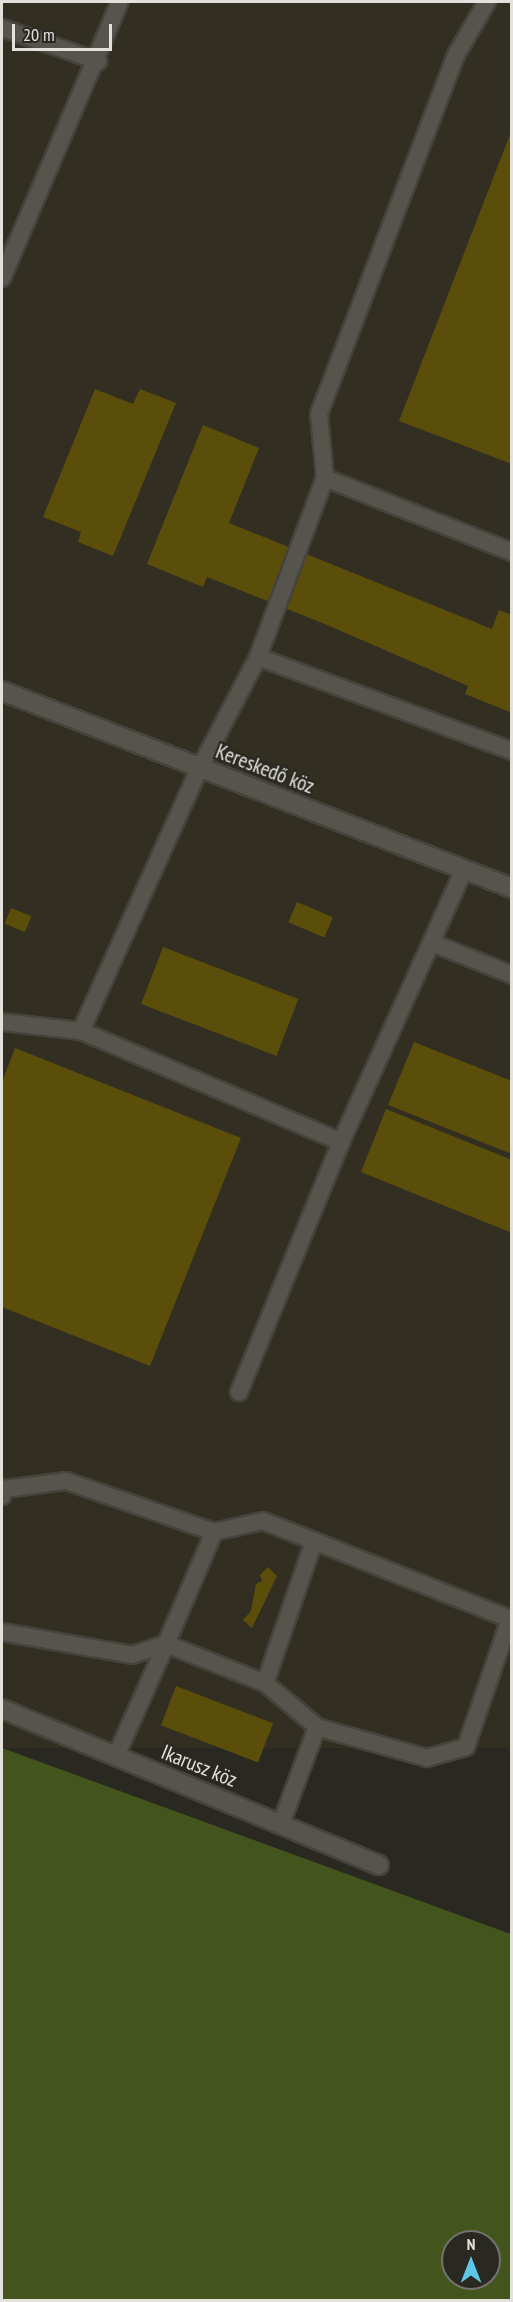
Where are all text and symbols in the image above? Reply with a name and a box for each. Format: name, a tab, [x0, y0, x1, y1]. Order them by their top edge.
scale bar	[15, 12, 116, 50]
text: 20 m	[23, 23, 55, 46]
street label: Kereskedő köz	[212, 739, 318, 799]
street label: Ikarusz köz	[157, 1739, 241, 1793]
north arrow	[441, 2230, 501, 2290]
text: N	[467, 2234, 475, 2254]

